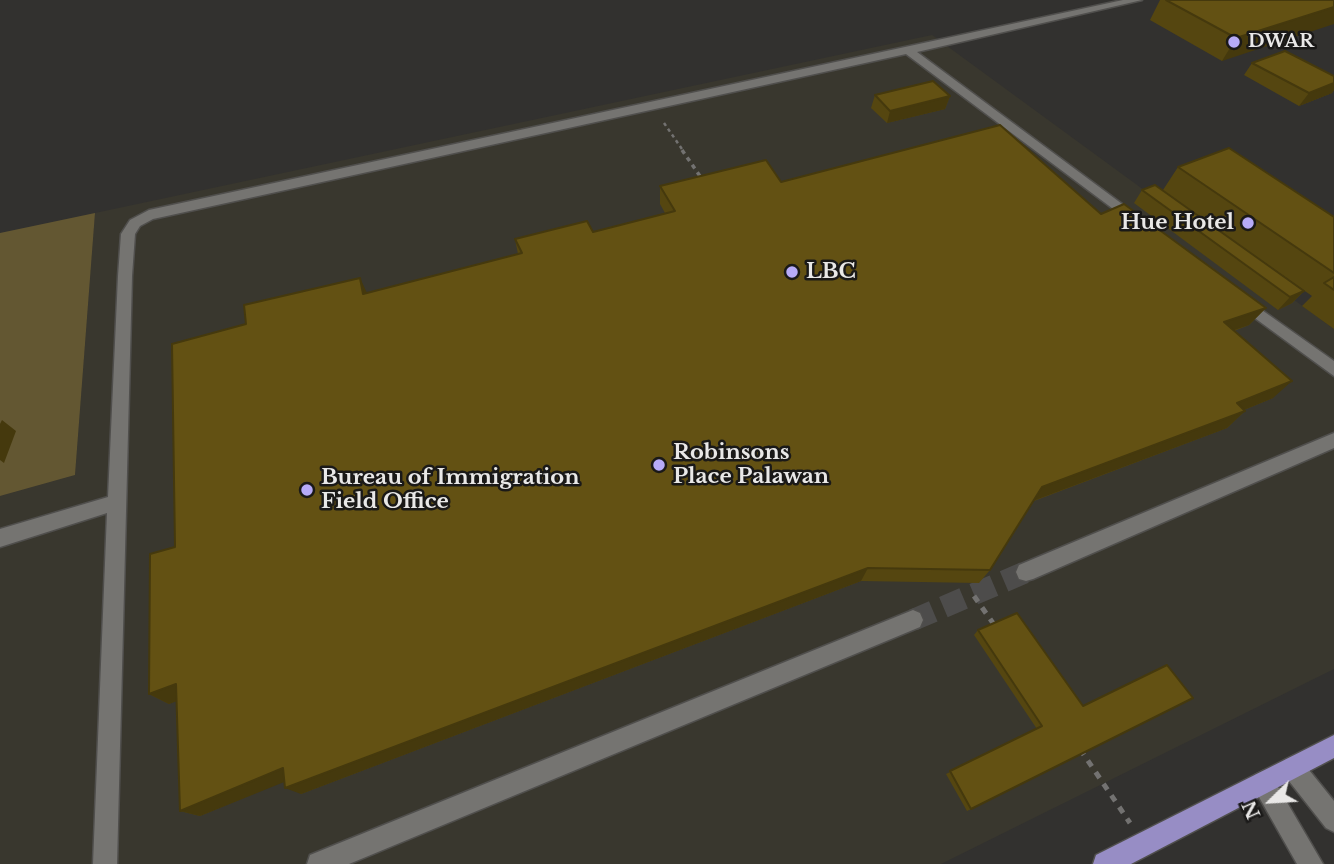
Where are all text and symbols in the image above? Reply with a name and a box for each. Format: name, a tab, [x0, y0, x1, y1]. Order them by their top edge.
place label: DWAR	[1248, 31, 1314, 53]
marker: DWAR	[1226, 34, 1242, 50]
place label: Hue Hotel	[1121, 210, 1234, 236]
marker: Hue Hotel	[1240, 215, 1256, 231]
place label: LBC	[806, 259, 856, 285]
marker: LBC	[784, 264, 800, 280]
place label: Robinsons Place Palawan	[673, 440, 829, 490]
marker: Robinsons Place Palawan	[651, 457, 667, 473]
place label: Bureau of Immigration Field Office	[321, 465, 579, 515]
marker: Bureau of Immigration Field Office	[299, 482, 315, 498]
north arrow	[1236, 766, 1306, 836]
text: N	[1237, 797, 1265, 823]

